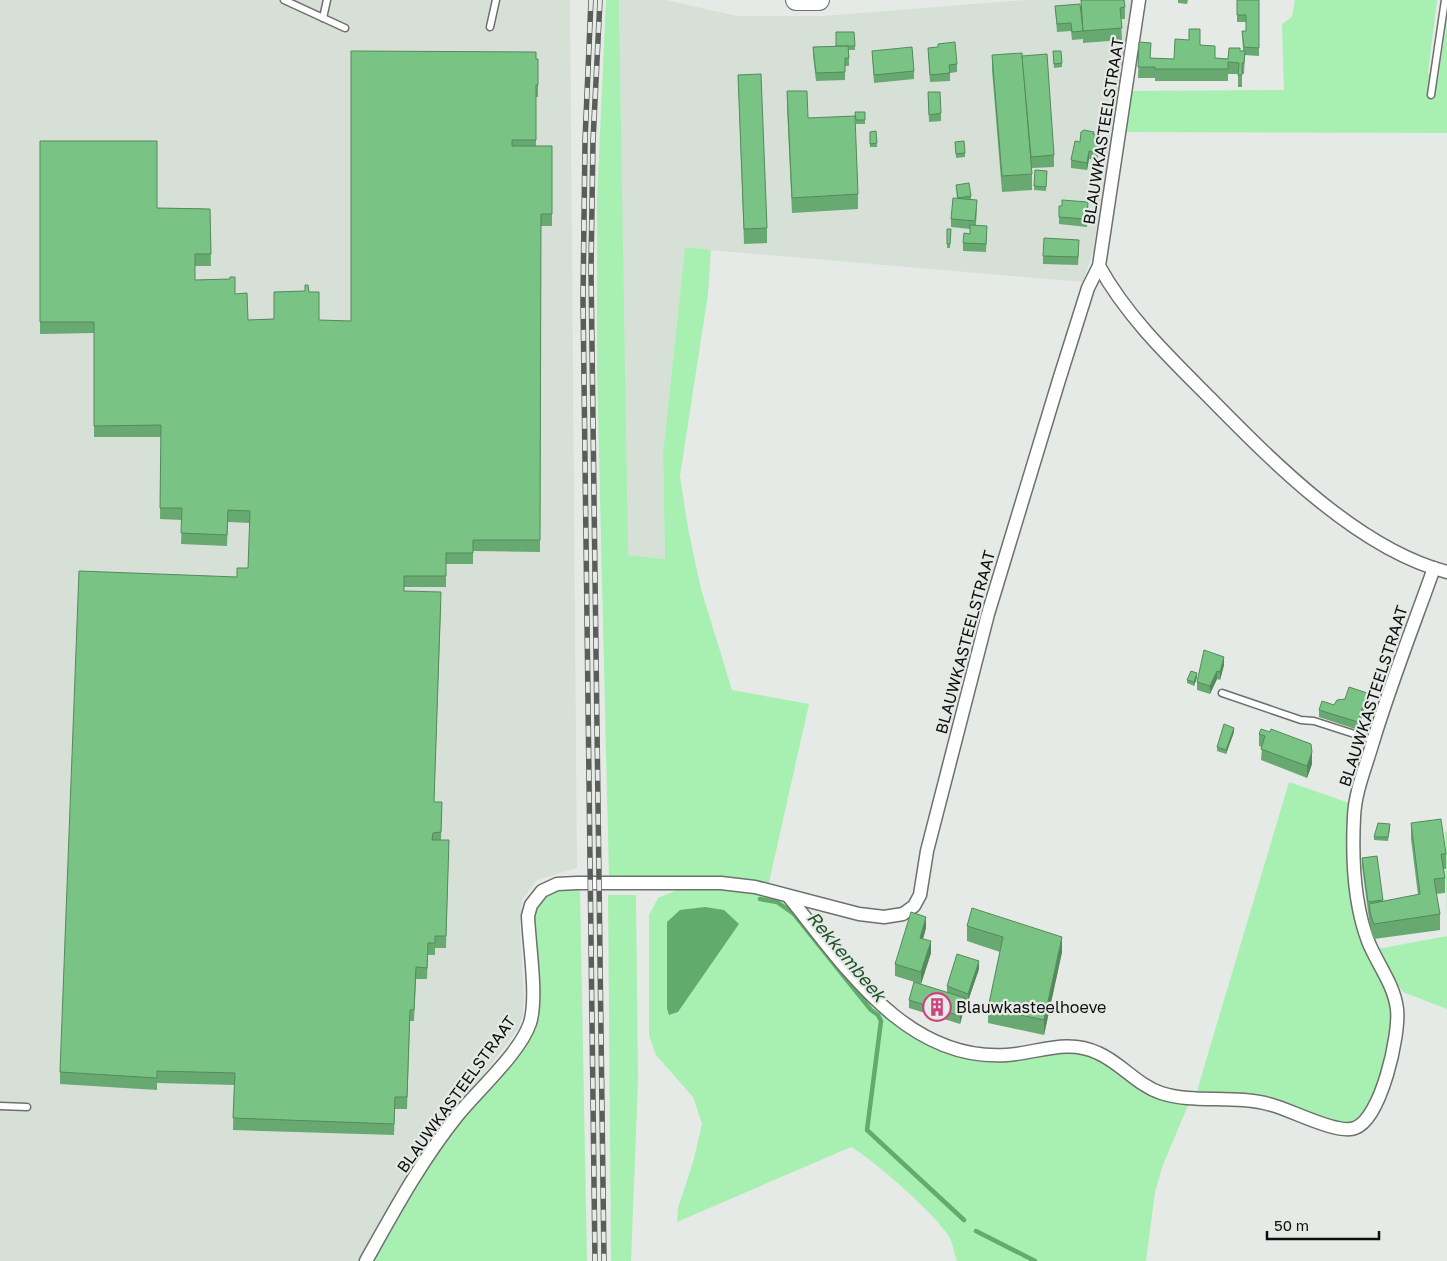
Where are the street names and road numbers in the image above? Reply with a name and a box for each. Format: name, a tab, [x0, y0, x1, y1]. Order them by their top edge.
street label: BLAUWKASTEELSTRAAT	[1078, 36, 1128, 226]
street label: BLAUWKASTEELSTRAAT	[931, 548, 999, 736]
street label: BLAUWKASTEELSTRAAT	[1334, 603, 1412, 789]
street label: BLAUWKASTEELSTRAAT	[392, 1012, 520, 1176]

